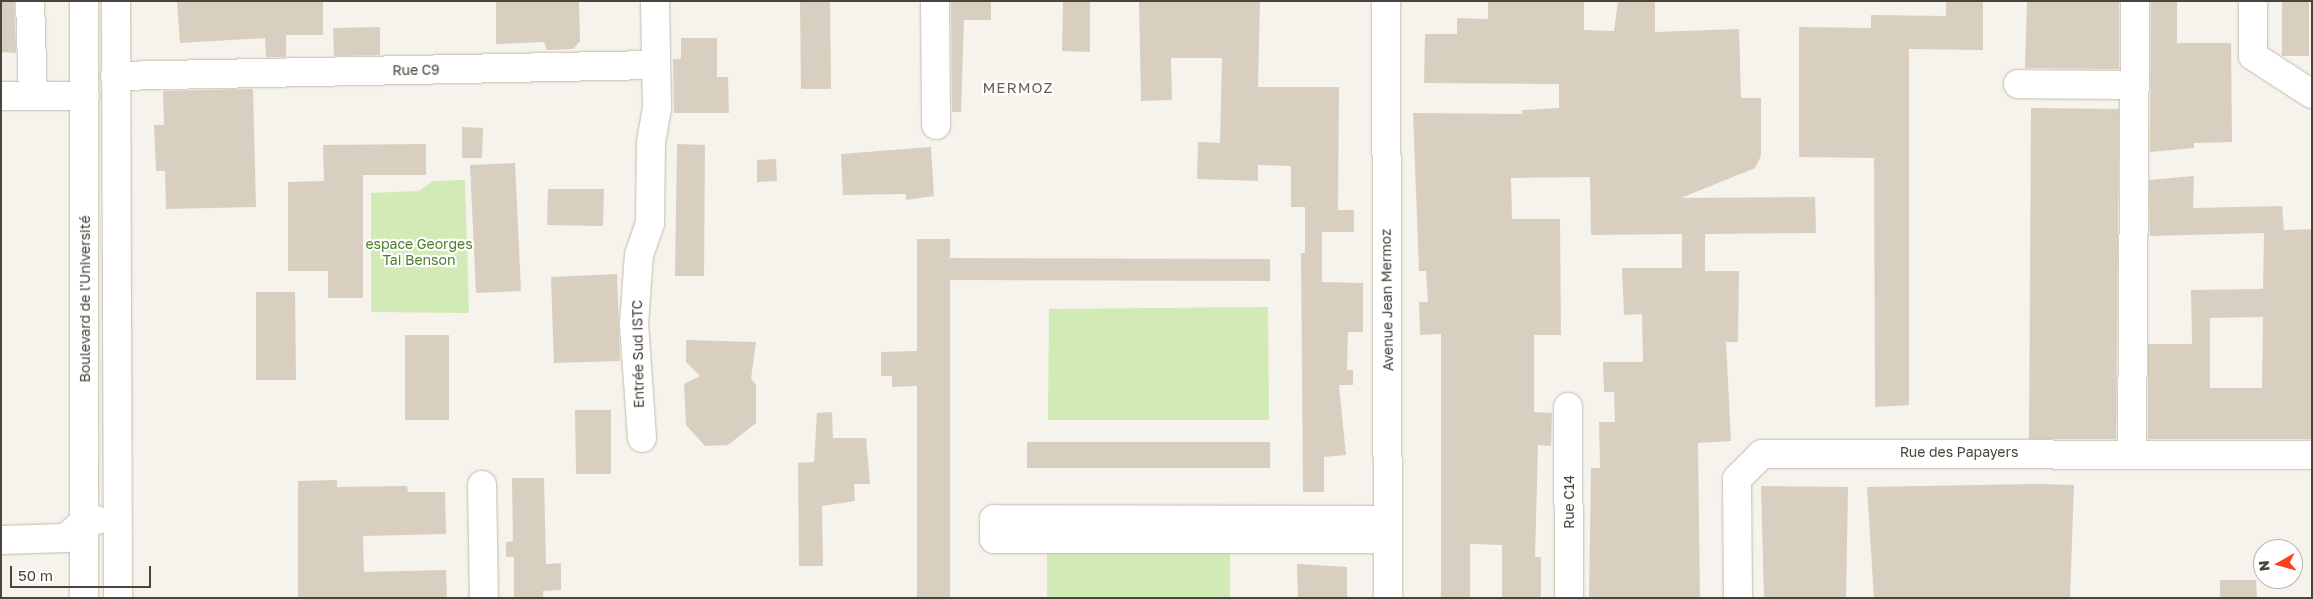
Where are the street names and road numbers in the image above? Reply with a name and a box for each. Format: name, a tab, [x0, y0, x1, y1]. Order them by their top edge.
street label: Rue C9	[392, 61, 440, 79]
street label: Boulevard de l'Université	[77, 215, 93, 383]
street label: Avenue Jean Mermoz	[1377, 229, 1397, 371]
street label: Entrée Sud ISTC	[629, 300, 647, 408]
street label: Rue des Papayers	[1900, 444, 2018, 460]
street label: Rue C14	[1561, 475, 1577, 529]

